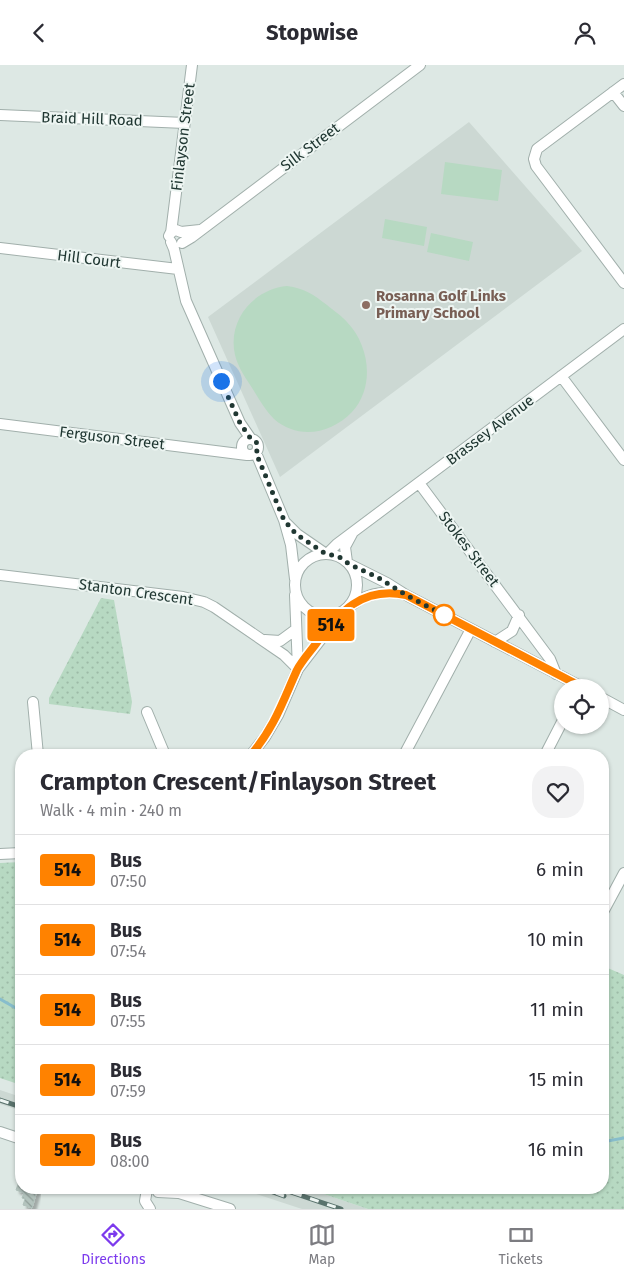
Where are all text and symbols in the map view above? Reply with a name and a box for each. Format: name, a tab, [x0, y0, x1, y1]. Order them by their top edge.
icon: back	[25, 19, 53, 47]
text: Stopwise	[266, 19, 358, 46]
icon: person	[571, 19, 599, 47]
street label: Finlayson Street	[167, 81, 199, 192]
street label: Braid Hill Road	[41, 108, 143, 130]
street label: Silk Street	[277, 119, 343, 175]
street label: Hill Court	[56, 246, 122, 272]
place label: Rosanna Golf Links Primary School	[376, 287, 506, 322]
marker: Rosanna Golf Links Primary School	[360, 299, 372, 311]
your location	[209, 369, 234, 394]
street label: Brassey Avenue	[442, 391, 538, 469]
street label: Ferguson Street	[58, 423, 166, 453]
street label: Stokes Street	[435, 508, 503, 591]
street label: Stanton Crescent	[78, 575, 195, 609]
unlabelled marker	[433, 604, 455, 626]
line badge: 514	[302, 609, 360, 641]
text: 514	[317, 614, 345, 636]
map controls	[554, 679, 609, 734]
button: locate	[554, 679, 609, 734]
button: heart	[532, 766, 584, 818]
text: Crampton Crescent/Finlayson Street	[40, 768, 436, 796]
text: Walk · 4 min · 240 m	[40, 801, 182, 820]
text: Bus	[110, 849, 142, 872]
text: 6 min	[536, 858, 584, 881]
text: 514	[54, 859, 81, 881]
text: 07:50	[110, 872, 147, 891]
text: Bus	[110, 919, 142, 942]
text: 10 min	[527, 928, 584, 951]
text: 514	[54, 929, 81, 951]
text: 07:54	[110, 942, 146, 961]
text: Bus	[110, 989, 142, 1012]
text: 11 min	[530, 998, 584, 1021]
text: 514	[54, 999, 81, 1021]
text: 07:55	[110, 1012, 146, 1031]
text: Bus	[110, 1059, 142, 1082]
text: 15 min	[528, 1068, 584, 1091]
text: 514	[54, 1069, 81, 1091]
text: 07:59	[110, 1082, 146, 1101]
text: Bus	[110, 1129, 142, 1152]
text: 16 min	[528, 1138, 584, 1161]
text: 514	[54, 1139, 81, 1161]
text: 08:00	[110, 1152, 149, 1171]
tab: Directions	[81, 1221, 145, 1268]
tab: Map	[308, 1221, 336, 1268]
tab: Tickets	[499, 1221, 543, 1268]

